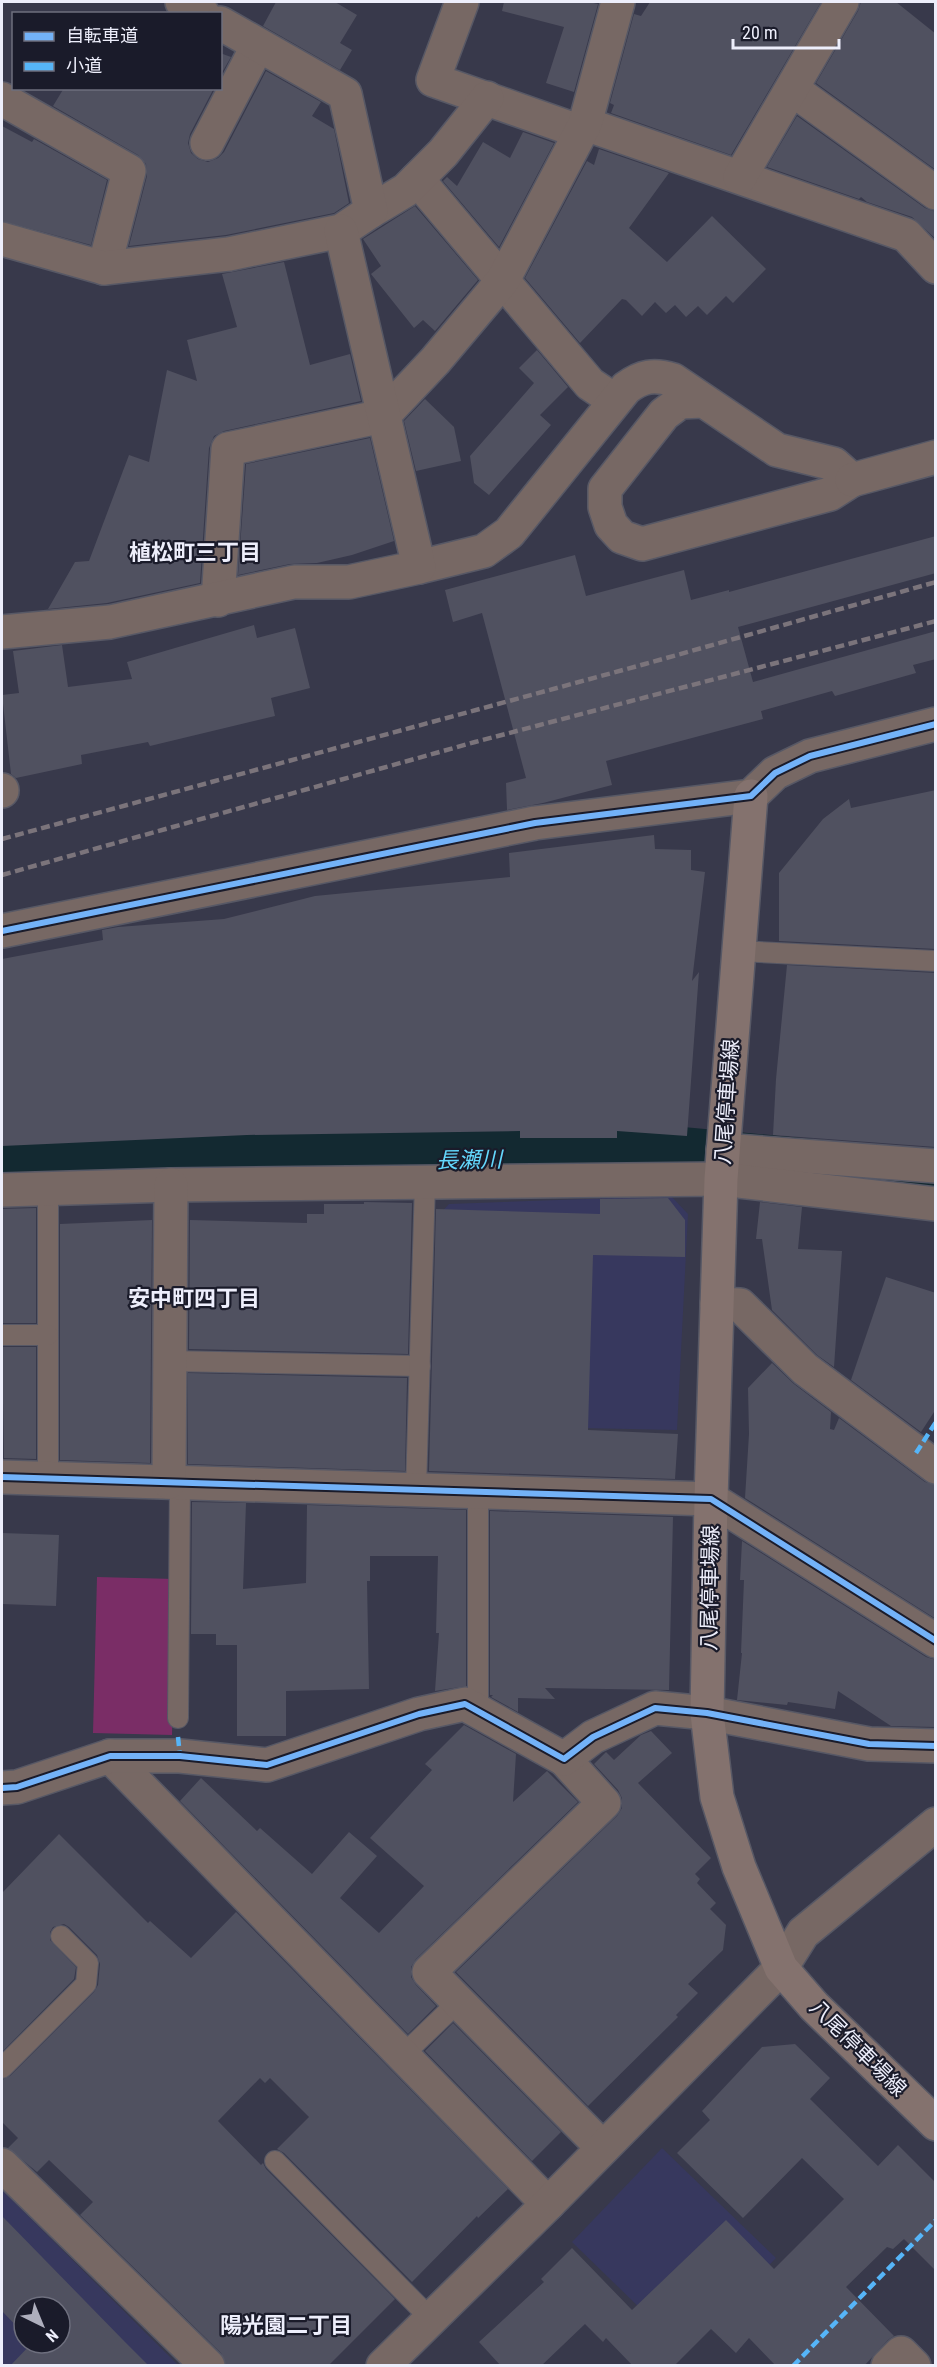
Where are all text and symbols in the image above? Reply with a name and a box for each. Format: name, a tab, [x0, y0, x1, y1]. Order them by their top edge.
legend	[12, 12, 222, 90]
scale bar	[733, 12, 840, 50]
text: 20 m	[742, 22, 777, 43]
text: 自転車道	[66, 25, 138, 46]
text: 小道	[66, 55, 102, 76]
district label: 植松町三丁目	[129, 540, 261, 565]
street label: 八尾停車場線	[711, 1038, 743, 1166]
water label: 長瀬川	[436, 1147, 504, 1173]
district label: 安中町四丁目	[128, 1286, 260, 1311]
street label: 八尾停車場線	[697, 1525, 723, 1651]
street label: 八尾停車場線	[805, 1995, 911, 2101]
north arrow	[12, 2295, 72, 2355]
district label: 陽光園二丁目	[220, 2313, 352, 2338]
text: N	[42, 2325, 62, 2346]

